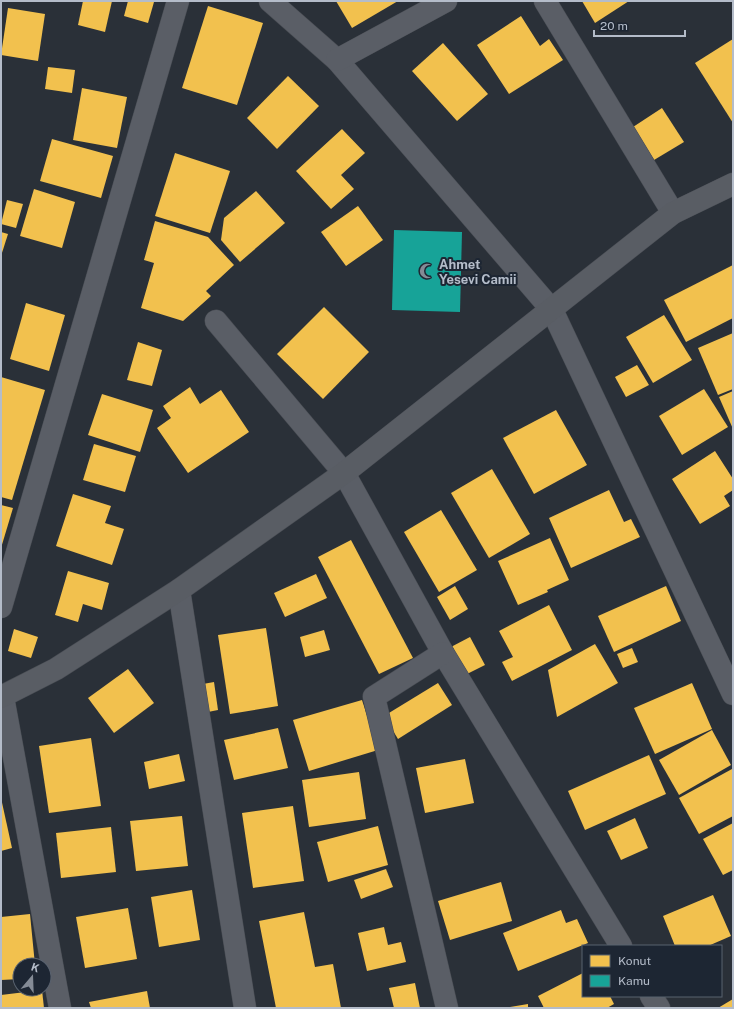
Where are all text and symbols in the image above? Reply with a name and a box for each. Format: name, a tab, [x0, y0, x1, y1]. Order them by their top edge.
scale bar	[594, 12, 685, 38]
text: 20 m	[600, 19, 628, 33]
place label: Ahmet Yesevi Camii	[439, 257, 516, 287]
mosque icon: Ahmet Yesevi Camii	[418, 262, 436, 280]
legend	[582, 945, 722, 997]
text: Konut	[618, 954, 652, 968]
north arrow	[12, 957, 52, 997]
text: K	[30, 961, 41, 975]
text: Kamu	[618, 974, 650, 988]

